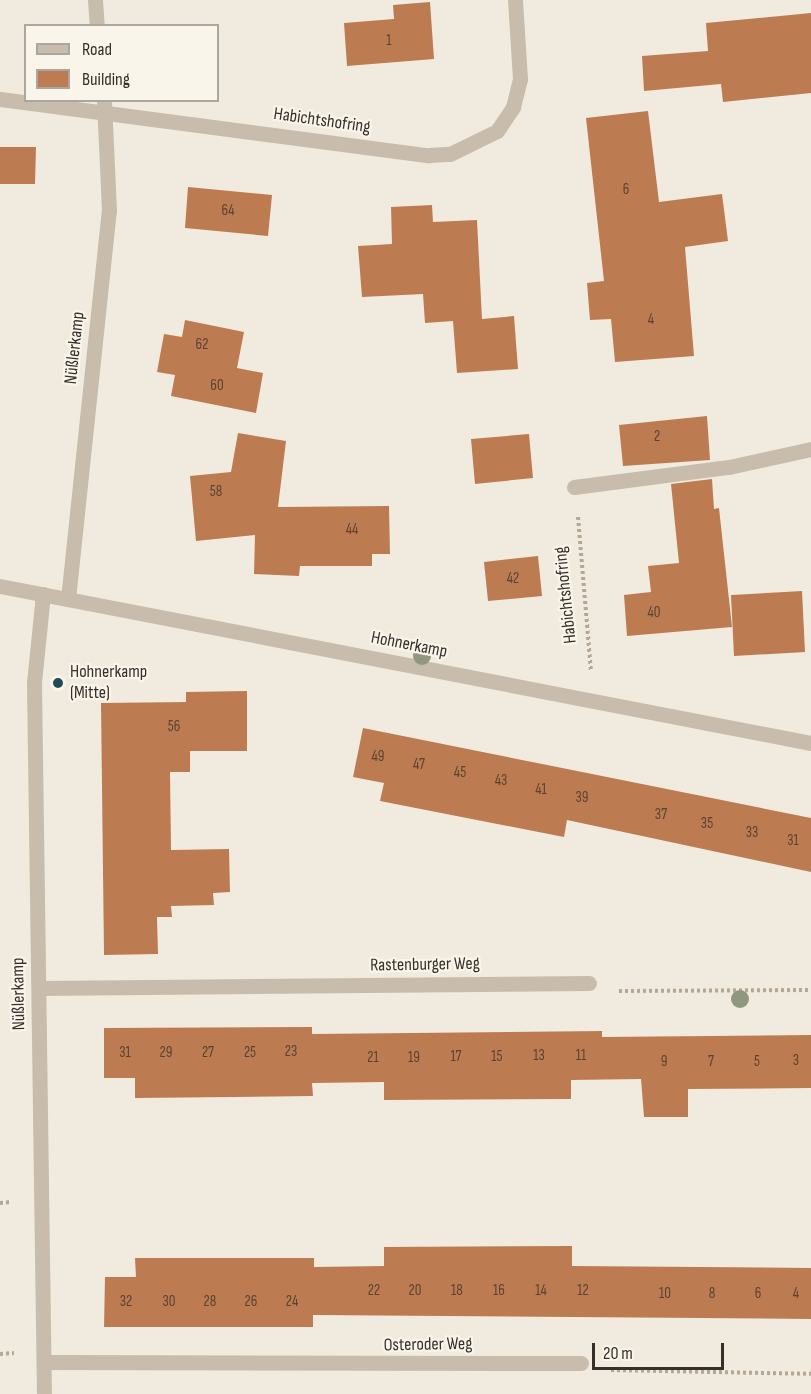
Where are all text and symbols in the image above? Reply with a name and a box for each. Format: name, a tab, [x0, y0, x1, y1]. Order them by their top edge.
legend	[24, 24, 219, 102]
house number: 1	[386, 32, 392, 50]
text: Road	[82, 39, 112, 60]
text: Building	[82, 69, 130, 90]
street label: Habichtshofring	[272, 104, 372, 138]
house number: 6	[623, 181, 629, 199]
house number: 64	[221, 202, 235, 220]
street label: Nüßlerkamp	[60, 311, 90, 385]
house number: 4	[648, 311, 654, 329]
house number: 62	[196, 336, 208, 354]
house number: 60	[210, 377, 224, 395]
house number: 2	[654, 428, 660, 446]
house number: 58	[210, 483, 222, 501]
house number: 44	[346, 521, 358, 539]
street label: Habichtshofring	[550, 545, 582, 645]
house number: 42	[507, 570, 519, 588]
house number: 40	[648, 604, 660, 622]
street label: Hohnerkamp	[369, 627, 449, 663]
place label: Hohnerkamp (Mitte)	[70, 662, 147, 704]
marker: Hohnerkamp (Mitte)	[51, 676, 65, 690]
house number: 56	[168, 718, 180, 736]
house number: 49	[372, 748, 384, 766]
house number: 47	[413, 756, 425, 774]
house number: 45	[454, 764, 466, 782]
house number: 43	[495, 772, 507, 790]
house number: 41	[535, 781, 547, 799]
house number: 39	[576, 789, 588, 807]
house number: 37	[655, 806, 667, 824]
house number: 35	[701, 815, 713, 833]
house number: 33	[746, 824, 758, 842]
house number: 31	[787, 832, 799, 850]
street label: Rastenburger Weg	[370, 953, 480, 977]
street label: Nüßlerkamp	[8, 957, 30, 1031]
house number: 23	[285, 1043, 297, 1061]
house number: 31	[119, 1044, 131, 1062]
house number: 29	[160, 1044, 172, 1062]
house number: 27	[202, 1044, 214, 1062]
house number: 25	[244, 1044, 256, 1062]
house number: 13	[533, 1047, 545, 1065]
house number: 11	[576, 1047, 586, 1065]
house number: 17	[450, 1048, 462, 1066]
house number: 15	[491, 1048, 503, 1066]
house number: 21	[367, 1049, 379, 1067]
house number: 19	[408, 1049, 420, 1067]
house number: 3	[793, 1052, 799, 1070]
house number: 9	[661, 1053, 667, 1071]
house number: 7	[708, 1053, 714, 1071]
house number: 5	[754, 1053, 760, 1071]
house number: 22	[368, 1282, 380, 1300]
house number: 20	[409, 1282, 421, 1300]
house number: 18	[451, 1282, 463, 1300]
house number: 16	[493, 1282, 505, 1300]
house number: 14	[535, 1282, 547, 1300]
house number: 12	[577, 1282, 589, 1300]
house number: 10	[659, 1285, 671, 1303]
house number: 8	[709, 1285, 715, 1303]
house number: 6	[755, 1285, 761, 1303]
house number: 4	[793, 1285, 799, 1303]
house number: 32	[120, 1293, 132, 1311]
house number: 30	[163, 1293, 175, 1311]
house number: 28	[204, 1293, 216, 1311]
house number: 26	[245, 1293, 257, 1311]
house number: 24	[286, 1293, 298, 1311]
scale bar	[595, 1331, 727, 1369]
street label: Osteroder Weg	[383, 1333, 473, 1357]
text: 20 m	[603, 1343, 633, 1364]

